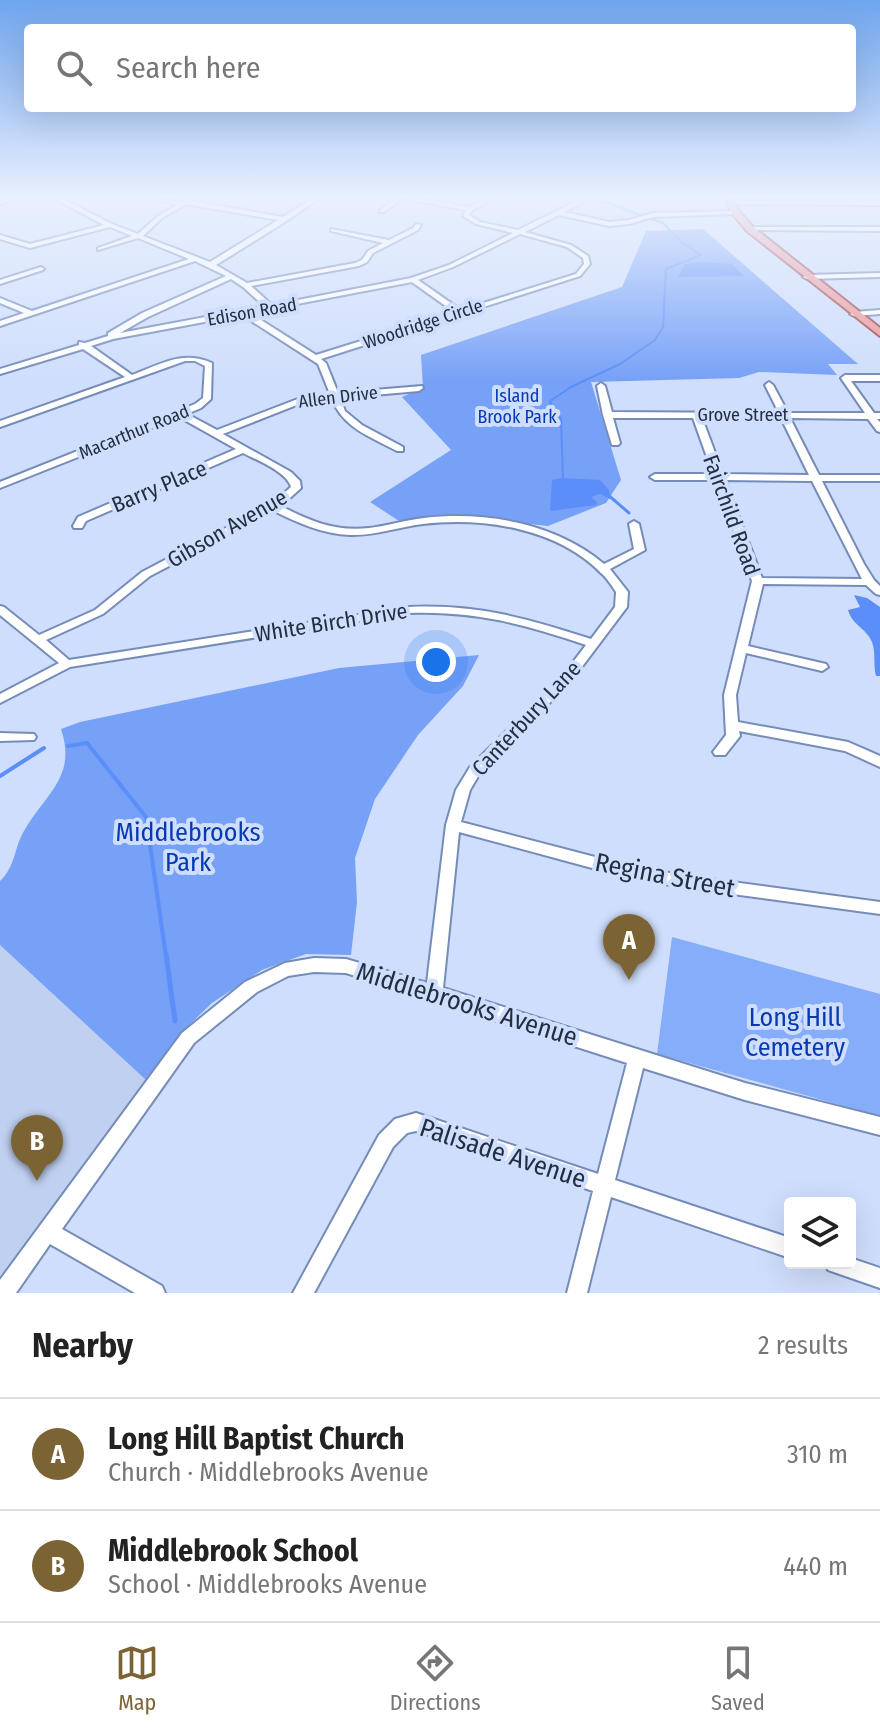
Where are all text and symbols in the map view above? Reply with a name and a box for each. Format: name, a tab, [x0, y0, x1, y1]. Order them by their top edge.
search box	[24, 24, 856, 112]
icon: search	[52, 46, 96, 90]
text: Search here	[116, 50, 261, 86]
street label: Edison Road	[206, 293, 298, 331]
street label: Woodridge Circle	[360, 294, 486, 354]
street label: Allen Drive	[297, 381, 379, 413]
park label: Island Brook Park	[477, 385, 557, 428]
street label: Macarthur Road	[76, 400, 192, 464]
street label: Grove Street	[698, 404, 789, 426]
street label: Fairchild Road	[697, 451, 766, 579]
street label: Barry Place	[108, 454, 211, 519]
street label: Gibson Avenue	[163, 483, 292, 574]
street label: White Birch Drive	[253, 597, 409, 648]
your location	[416, 642, 456, 682]
street label: Canterbury Lane	[466, 655, 587, 781]
park label: Middlebrooks Park	[115, 817, 261, 878]
street label: Regina Street	[592, 847, 738, 904]
pin: A	[603, 914, 655, 980]
street label: Middlebrooks Avenue	[353, 956, 581, 1053]
park label: Long Hill Cemetery	[745, 1002, 845, 1063]
street label: Palisade Avenue	[416, 1112, 590, 1195]
pin: B	[11, 1115, 63, 1181]
map controls	[784, 1197, 856, 1269]
button: layers	[784, 1197, 856, 1269]
text: Nearby	[32, 1325, 133, 1366]
text: 2 results	[758, 1330, 848, 1361]
text: Long Hill Baptist Church	[108, 1421, 405, 1457]
text: A	[51, 1439, 65, 1470]
text: 310 m	[787, 1439, 848, 1470]
text: Church · Middlebrooks Avenue	[108, 1457, 429, 1488]
text: Middlebrook School	[108, 1533, 358, 1569]
text: B	[51, 1551, 65, 1582]
text: 440 m	[783, 1551, 848, 1582]
text: School · Middlebrooks Avenue	[108, 1569, 427, 1600]
tab: Map	[115, 1641, 159, 1716]
tab: Directions	[390, 1641, 481, 1716]
tab: Saved	[711, 1641, 765, 1716]

